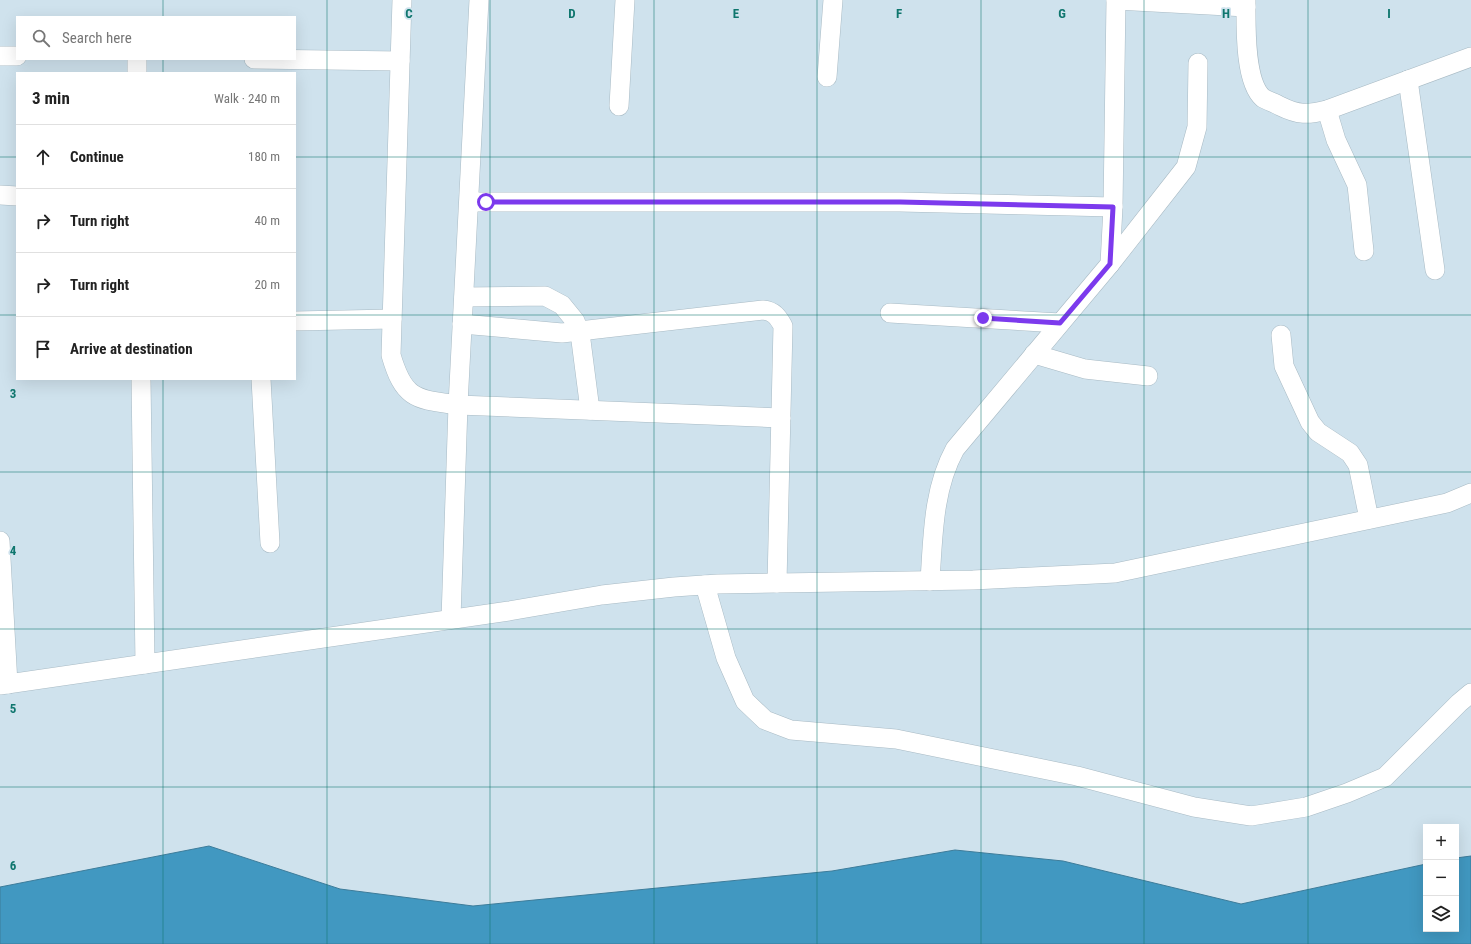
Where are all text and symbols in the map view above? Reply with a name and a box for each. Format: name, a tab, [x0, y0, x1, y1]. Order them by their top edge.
text: C	[405, 6, 413, 21]
text: D	[568, 6, 576, 21]
text: E	[733, 6, 740, 21]
text: F	[896, 6, 902, 21]
text: G	[1058, 6, 1066, 21]
text: H	[1222, 6, 1230, 21]
text: I	[1387, 6, 1391, 21]
search box	[16, 16, 296, 60]
icon: search	[30, 27, 52, 49]
text: Search here	[62, 29, 132, 47]
text: 3 min	[32, 88, 70, 108]
text: Walk · 240 m	[214, 91, 280, 106]
icon: ahead	[32, 146, 54, 168]
text: Continue	[70, 148, 124, 166]
text: 180 m	[248, 149, 280, 164]
route start	[477, 193, 495, 211]
icon: right	[32, 210, 54, 232]
text: Turn right	[70, 212, 129, 230]
text: 40 m	[254, 213, 280, 228]
icon: right	[32, 274, 54, 296]
text: Turn right	[70, 276, 129, 294]
text: 20 m	[254, 277, 280, 292]
route end	[974, 309, 992, 327]
icon: arrive	[32, 338, 54, 360]
text: Arrive at destination	[70, 340, 193, 358]
text: 3	[10, 386, 16, 401]
text: 4	[10, 543, 17, 558]
text: 5	[10, 701, 17, 716]
map controls	[1423, 824, 1459, 932]
button: +	[1423, 824, 1459, 860]
text: 6	[10, 858, 17, 873]
button: −	[1423, 860, 1459, 896]
button: layers	[1423, 896, 1459, 932]

